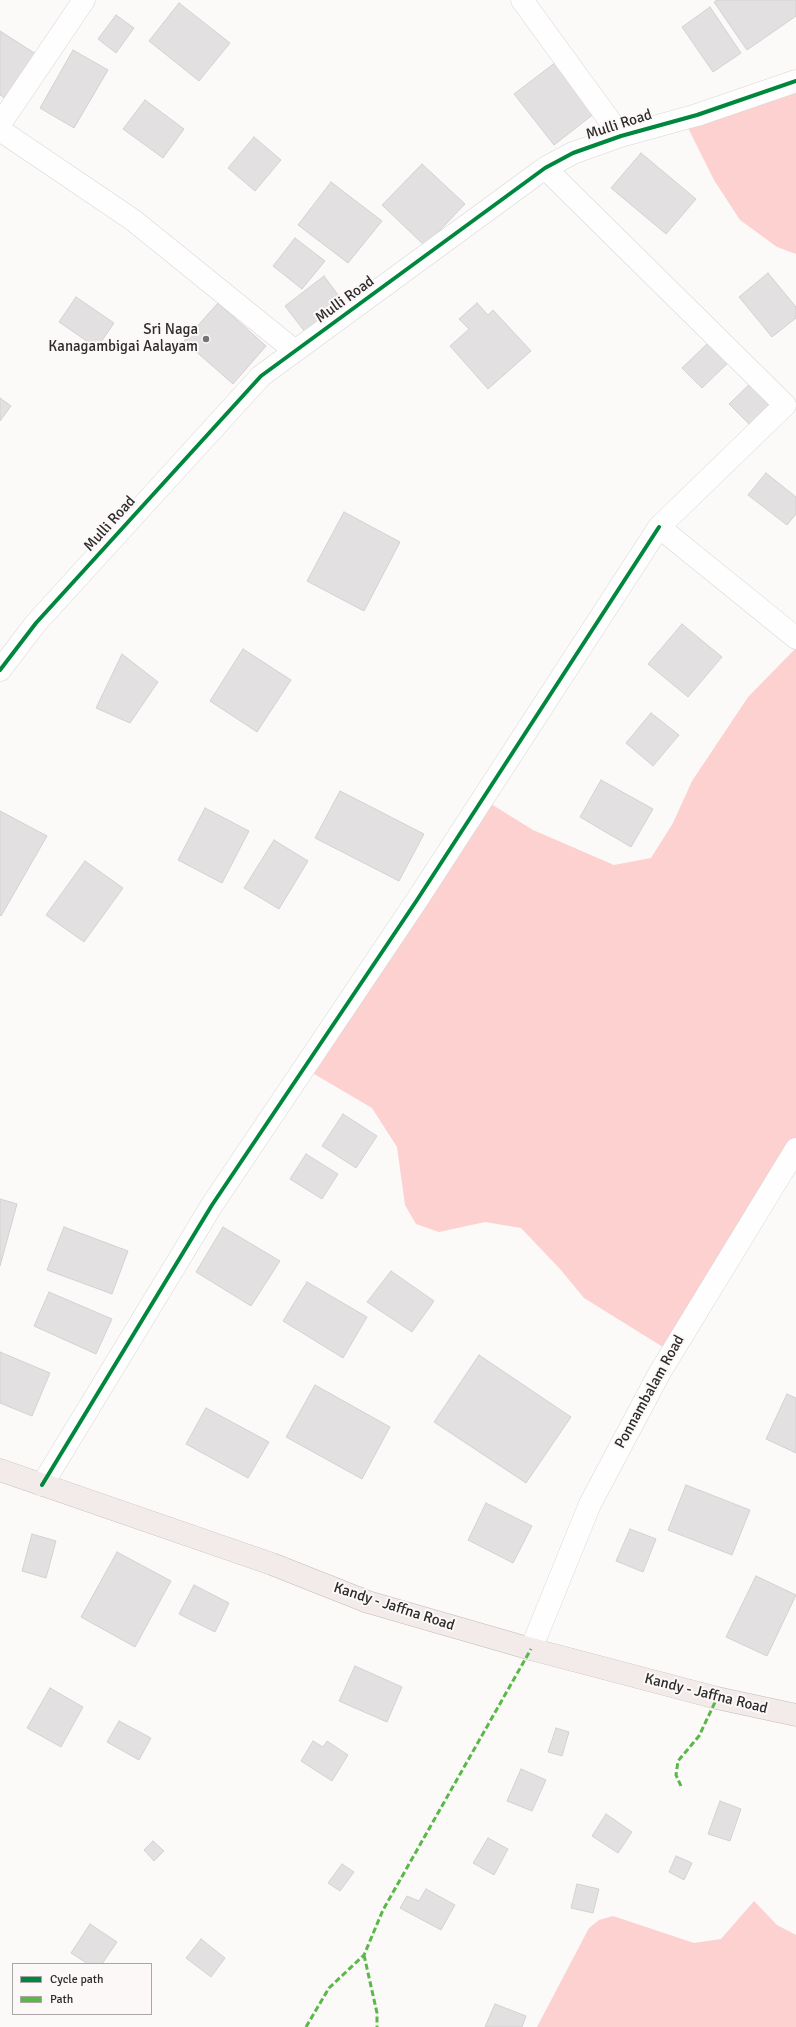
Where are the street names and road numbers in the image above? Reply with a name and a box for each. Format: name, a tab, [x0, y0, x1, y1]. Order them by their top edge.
street label: Mulli Road	[584, 106, 654, 144]
street label: Mulli Road	[312, 273, 378, 327]
street label: Mulli Road	[80, 493, 140, 555]
street label: Ponnambalam Road	[611, 1332, 689, 1452]
street label: Kandy - Jaffna Road	[331, 1579, 457, 1635]
street label: Kandy - Jaffna Road	[643, 1670, 769, 1718]

